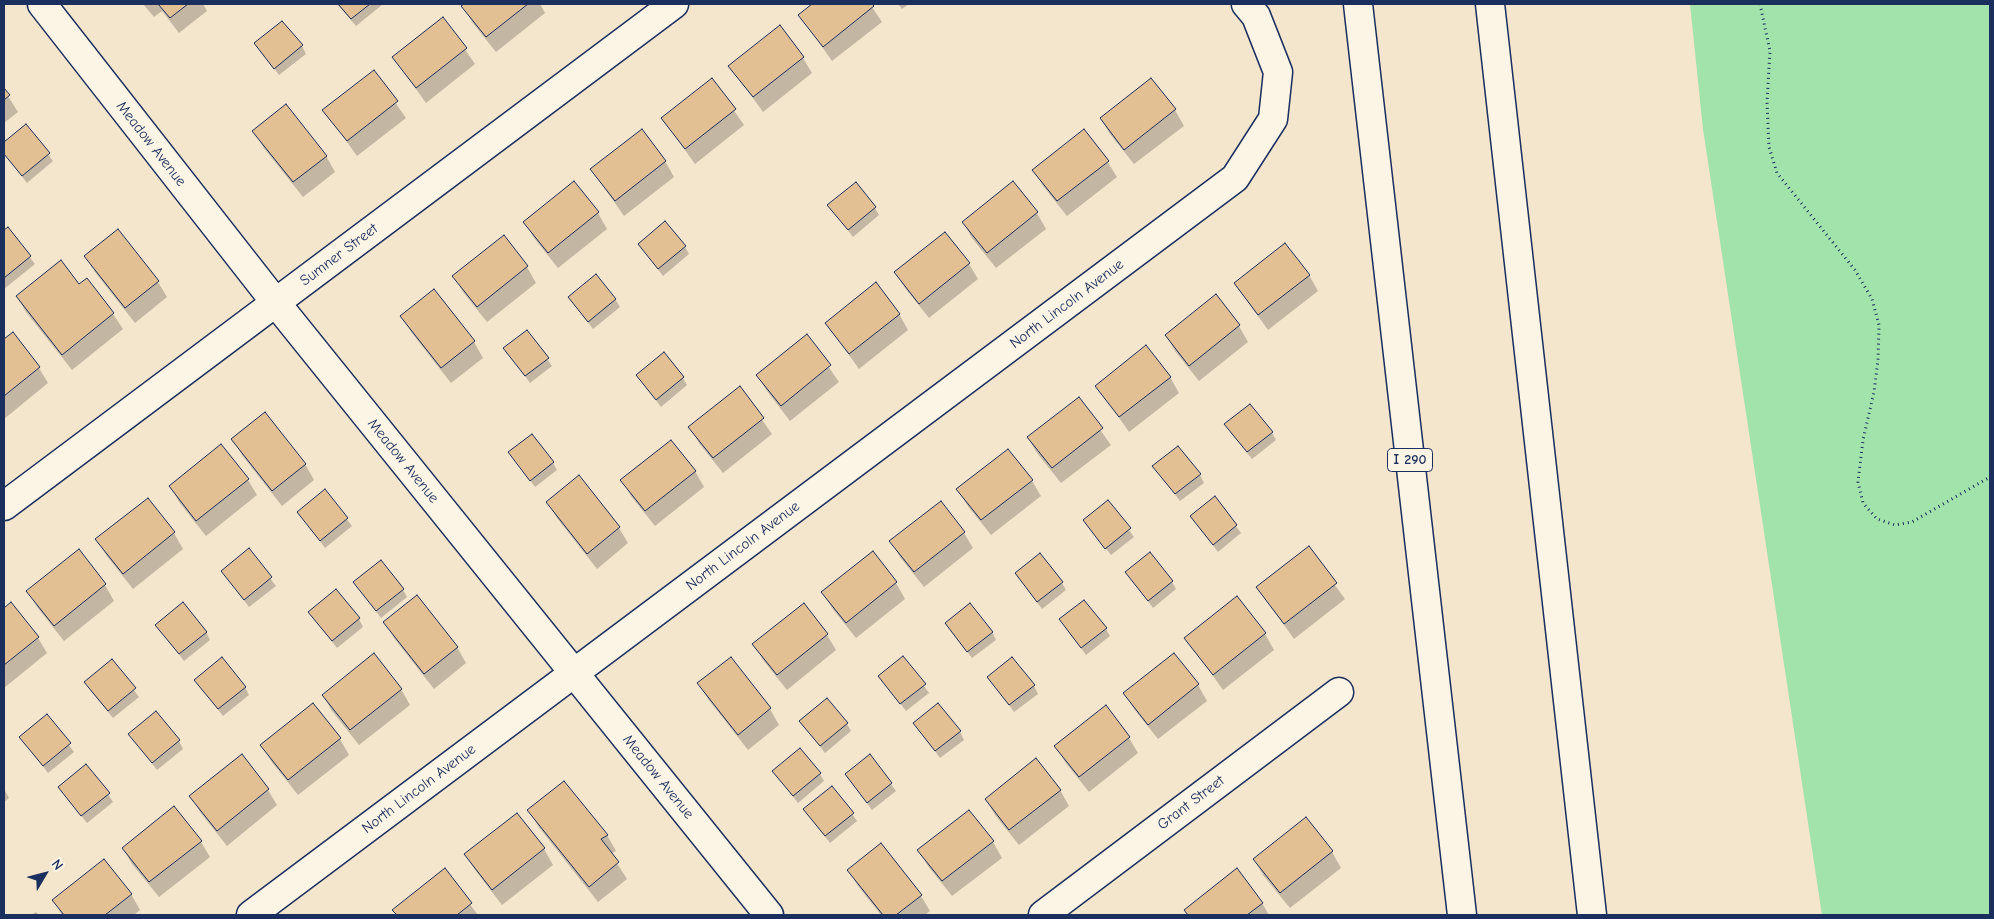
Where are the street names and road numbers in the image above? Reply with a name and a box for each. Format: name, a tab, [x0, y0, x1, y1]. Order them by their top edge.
street label: Meadow Avenue	[112, 98, 190, 190]
street label: Sumner Street	[297, 220, 381, 290]
street label: North Lincoln Avenue	[1007, 255, 1127, 353]
street label: Meadow Avenue	[364, 415, 442, 507]
road number: I 290	[1388, 448, 1432, 472]
street label: North Lincoln Avenue	[683, 497, 803, 595]
street label: Meadow Avenue	[619, 731, 697, 823]
street label: North Lincoln Avenue	[359, 740, 479, 838]
street label: Grant Street	[1154, 772, 1228, 834]

